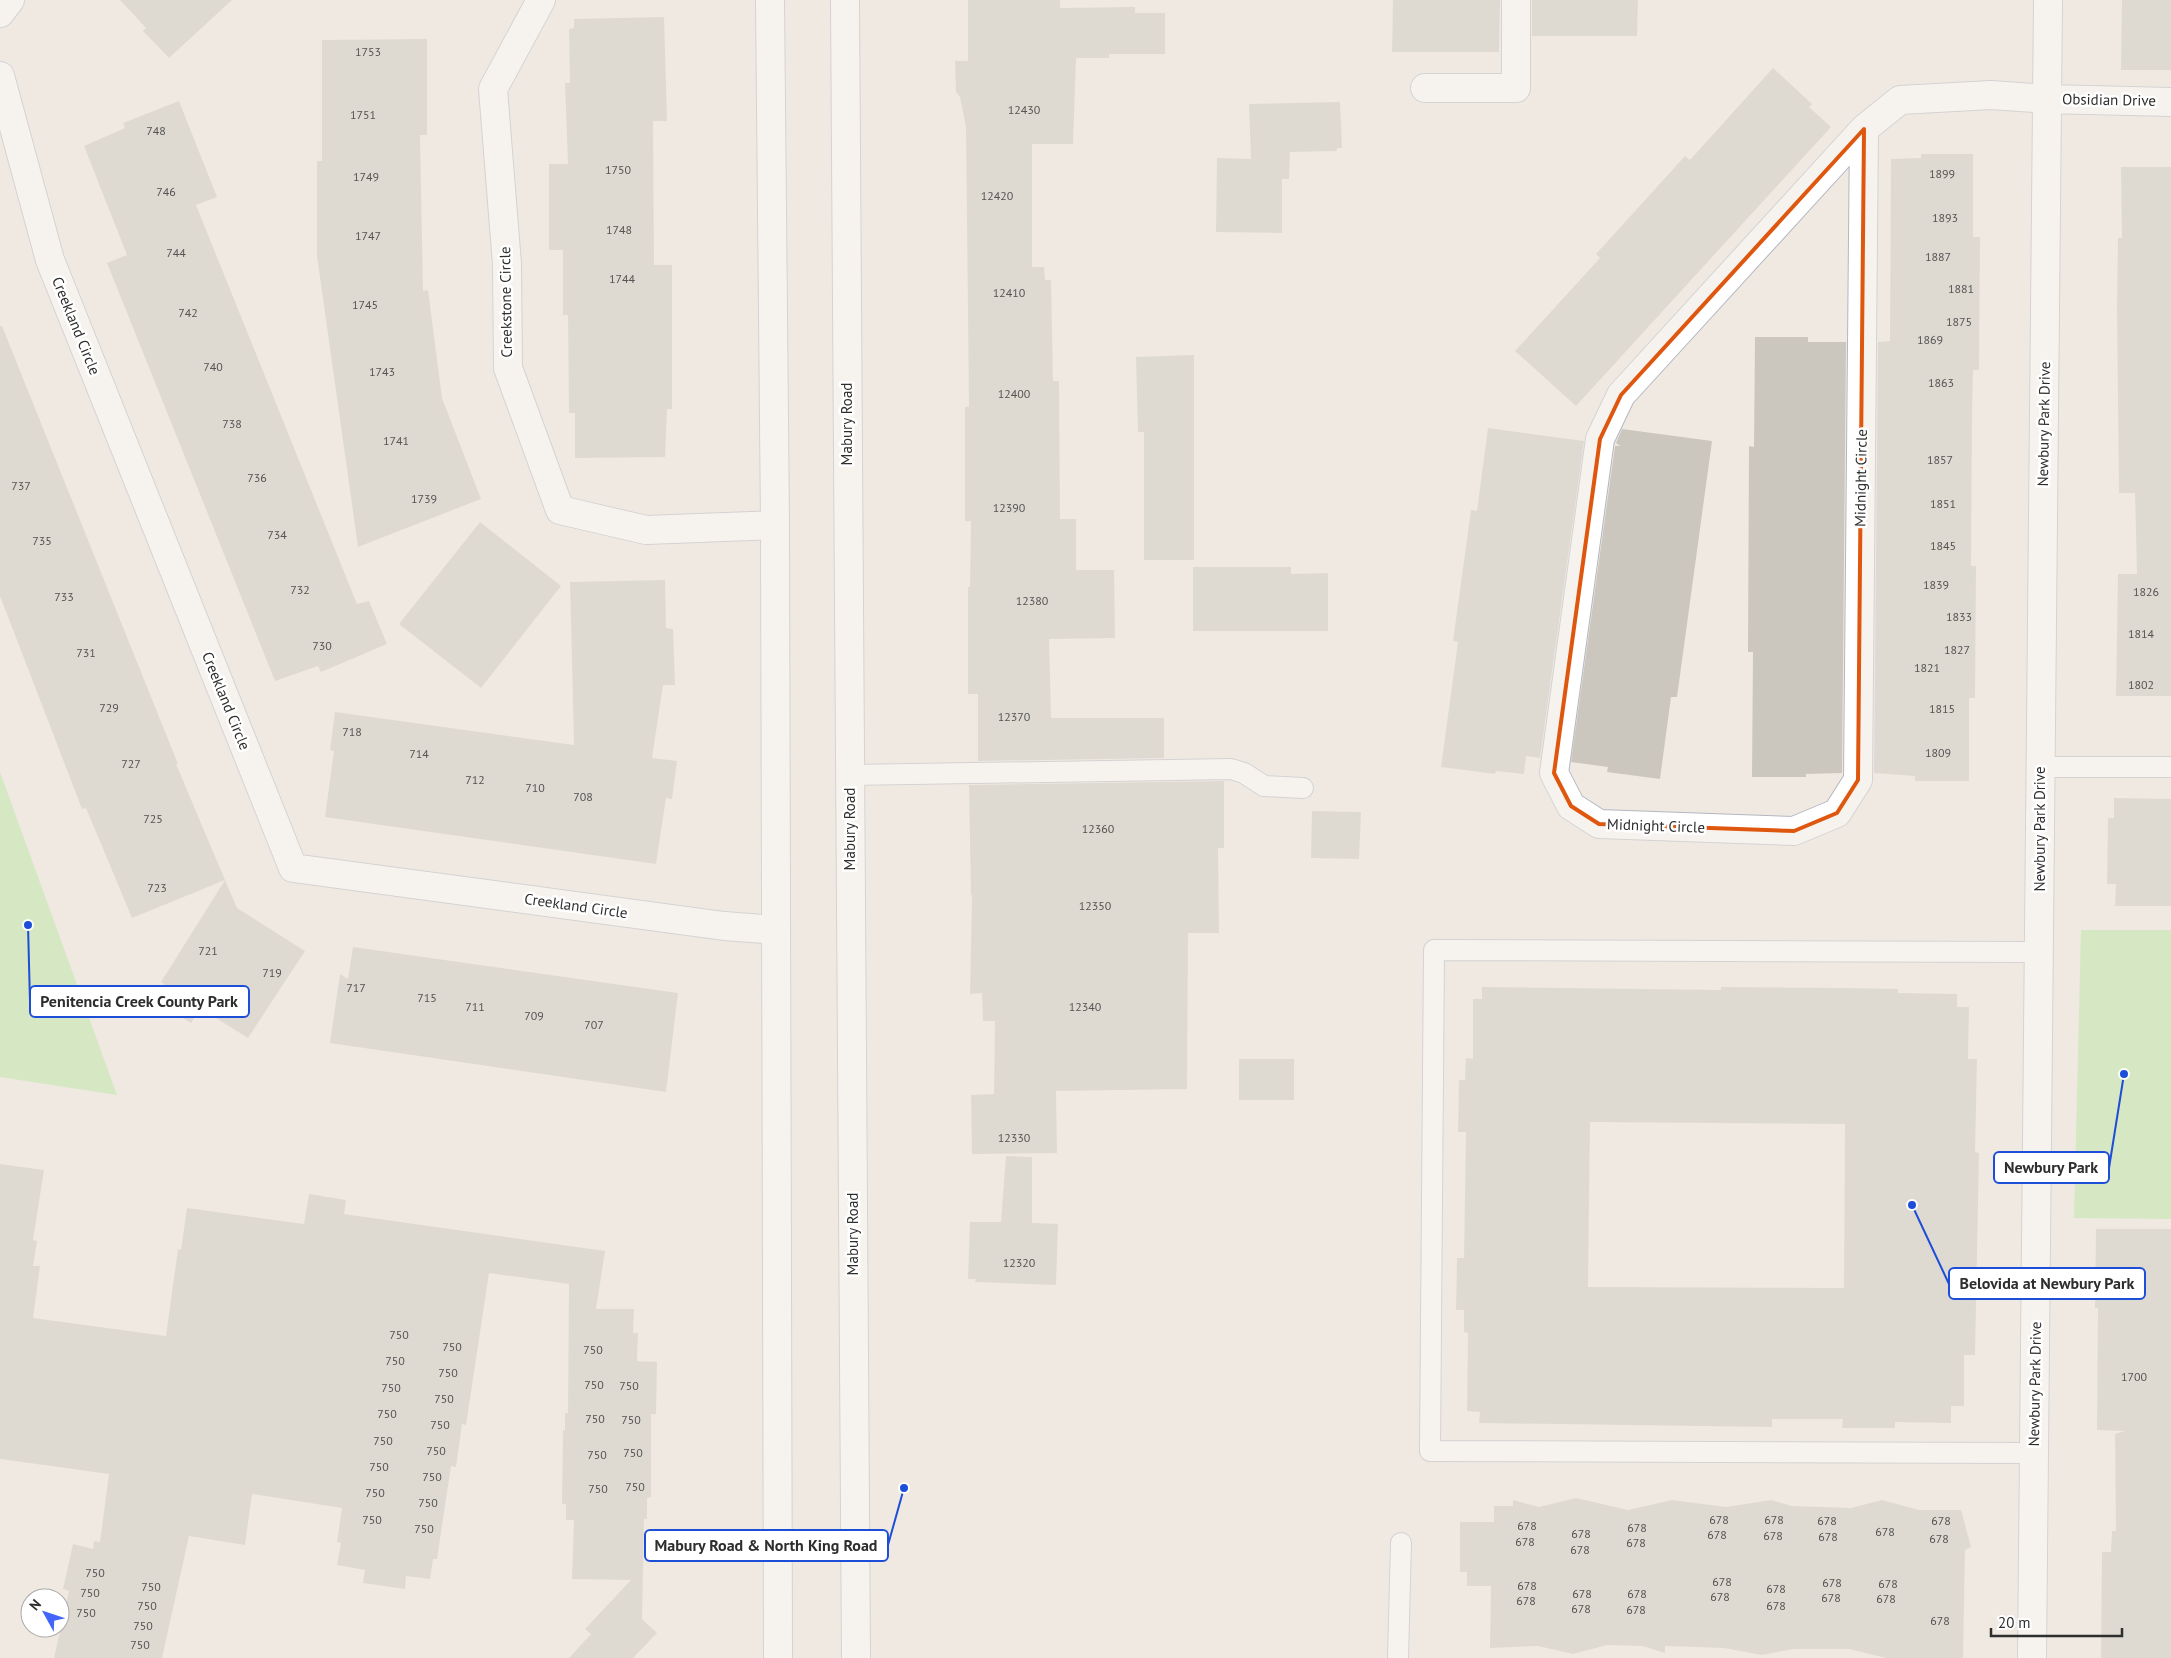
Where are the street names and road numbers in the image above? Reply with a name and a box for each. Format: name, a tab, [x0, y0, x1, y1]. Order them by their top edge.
street label: Obsidian Drive	[2062, 89, 2156, 110]
street label: Creekstone Circle	[495, 246, 516, 358]
street label: Creekland Circle	[48, 274, 105, 378]
street label: Newbury Park Drive	[2033, 361, 2054, 487]
street label: Mabury Road	[837, 383, 856, 465]
street label: Midnight Circle	[1850, 429, 1871, 527]
street label: Creekland Circle	[198, 649, 255, 753]
street label: Newbury Park Drive	[2030, 766, 2049, 892]
street label: Mabury Road	[840, 788, 859, 870]
street label: Midnight Circle	[1607, 814, 1705, 837]
street label: Creekland Circle	[523, 889, 629, 922]
street label: Mabury Road	[843, 1193, 862, 1275]
street label: Newbury Park Drive	[2024, 1321, 2045, 1447]

